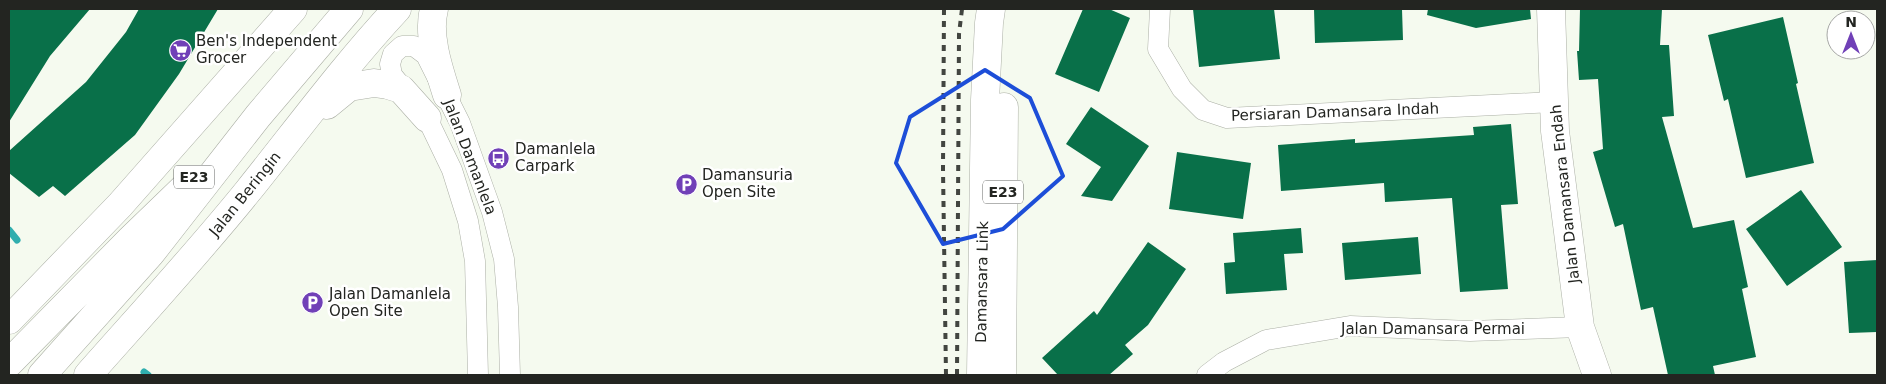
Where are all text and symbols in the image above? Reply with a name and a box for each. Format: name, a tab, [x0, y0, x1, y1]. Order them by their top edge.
north arrow	[1826, 10, 1876, 60]
text: N	[1845, 14, 1857, 30]
place label: Ben's Independent Grocer	[196, 32, 337, 67]
supermarket icon: Ben's Independent Grocer	[168, 38, 192, 62]
street label: Jalan Damanlela	[439, 96, 500, 217]
street label: Persiaran Damansara Indah	[1231, 99, 1439, 125]
street label: Jalan Damansara Endah	[1547, 104, 1583, 285]
place label: Damanlela Carpark	[515, 140, 596, 175]
bus stop icon: Damanlela Carpark	[487, 146, 511, 170]
street label: Jalan Beringin	[205, 148, 285, 241]
road number: E23	[174, 166, 214, 188]
place label: Damansuria Open Site	[702, 166, 793, 201]
parking icon: Damansuria Open Site	[674, 172, 698, 196]
road number: E23	[983, 180, 1023, 203]
street label: Damansara Link	[972, 221, 992, 343]
place label: Jalan Damanlela Open Site	[328, 285, 451, 320]
parking icon: Jalan Damanlela Open Site	[301, 291, 325, 315]
street label: Jalan Damansara Permai	[1340, 320, 1525, 338]

